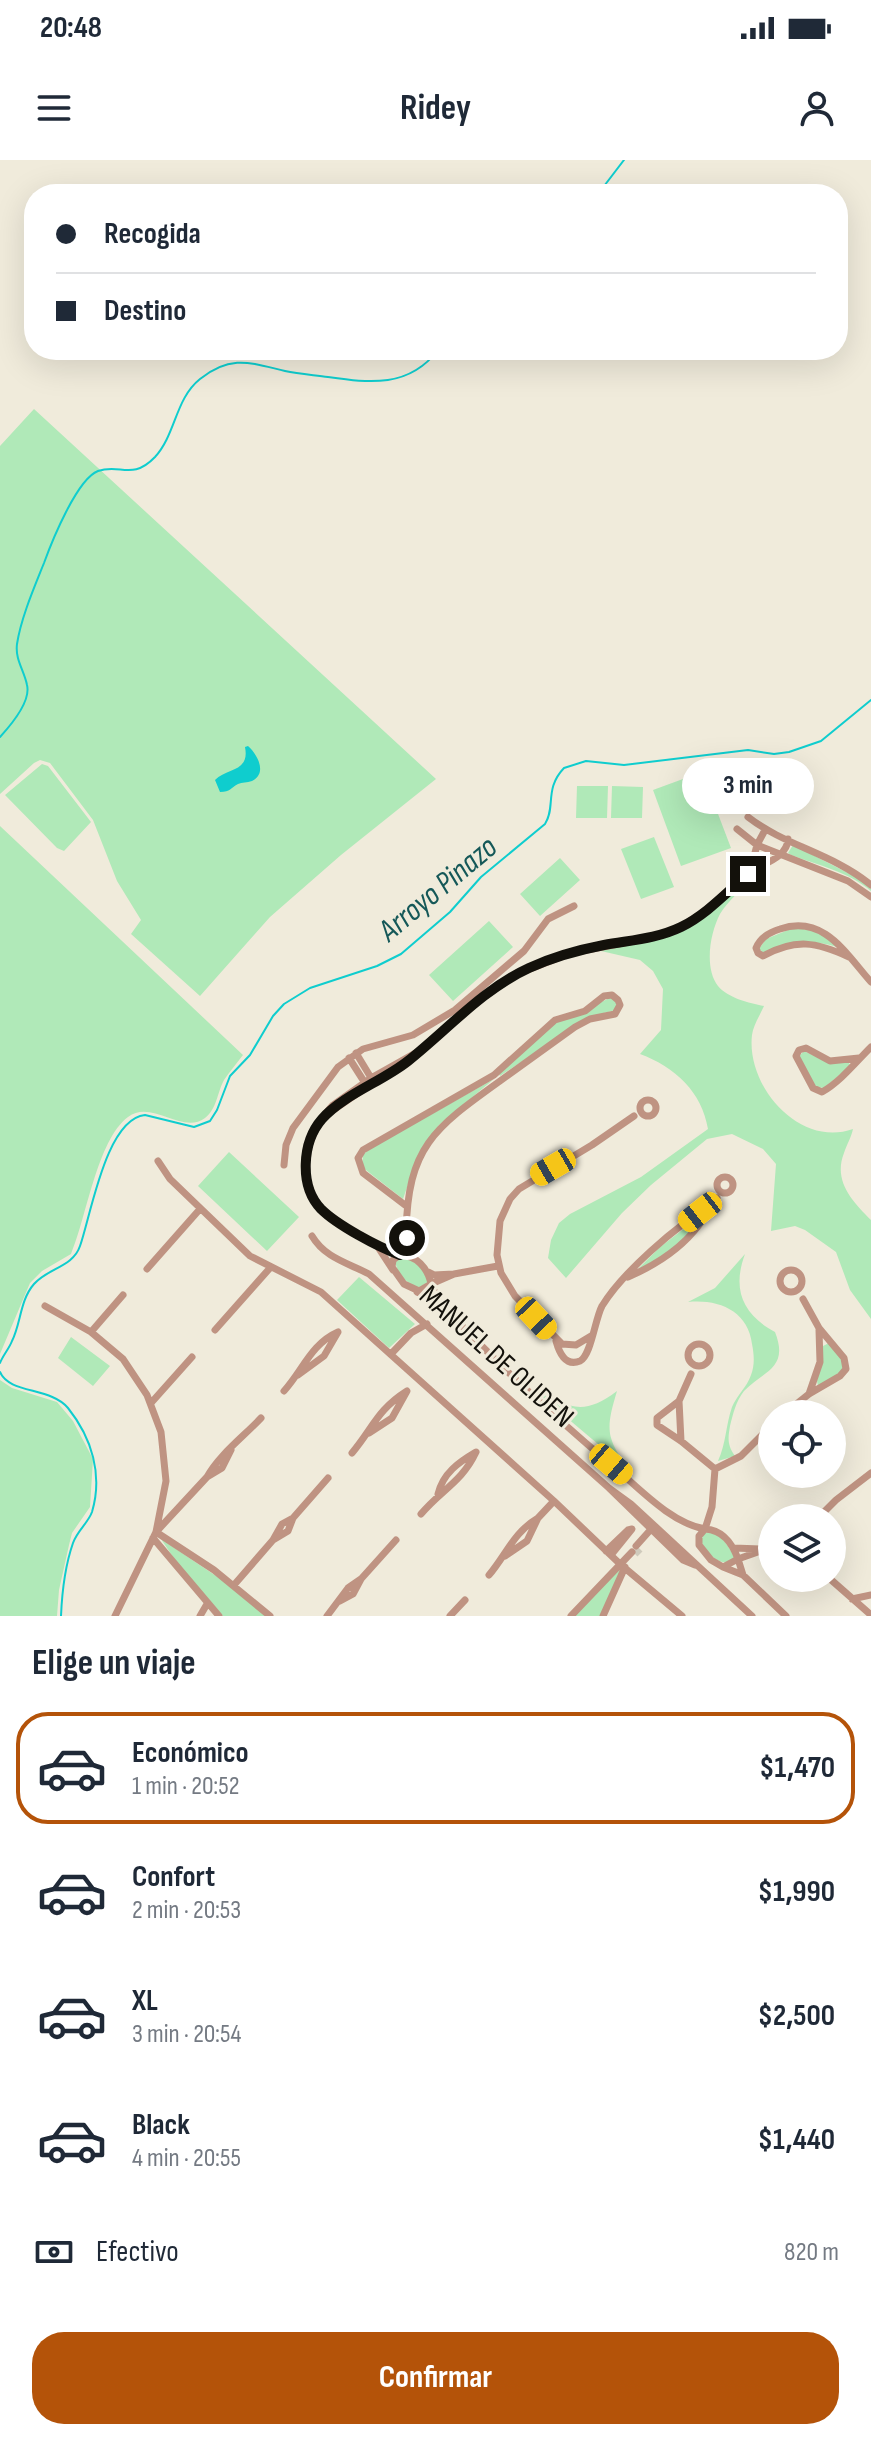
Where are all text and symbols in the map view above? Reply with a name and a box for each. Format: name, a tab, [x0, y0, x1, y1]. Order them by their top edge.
text: 20:48	[40, 10, 102, 46]
icon: menu	[32, 86, 76, 130]
icon: person	[795, 86, 839, 130]
text: Ridey	[400, 87, 471, 130]
text: Recogida	[104, 216, 201, 252]
text: Destino	[104, 293, 186, 329]
callout: 3 min	[682, 758, 814, 814]
text: 3 min	[723, 770, 773, 801]
water label: Arroyo Pinazo	[369, 828, 505, 951]
route end	[730, 856, 766, 892]
car	[526, 1145, 580, 1189]
car	[674, 1188, 726, 1236]
route start	[389, 1220, 425, 1256]
street label: MANUEL DE OLIDEN	[412, 1278, 581, 1435]
car	[511, 1292, 561, 1344]
map controls	[758, 1400, 846, 1592]
button: locate	[758, 1400, 846, 1488]
car	[585, 1439, 637, 1489]
button: layers	[758, 1504, 846, 1592]
text: Elige un viaje	[32, 1642, 196, 1685]
icon: car	[36, 1732, 108, 1804]
text: Económico	[132, 1735, 249, 1771]
text: $1,470	[759, 1750, 835, 1786]
text: 1 min · 20:52	[132, 1771, 239, 1802]
icon: car	[36, 1856, 108, 1928]
text: Confort	[132, 1859, 215, 1895]
text: $1,990	[758, 1874, 835, 1910]
text: 2 min · 20:53	[132, 1895, 241, 1926]
icon: car	[36, 1980, 108, 2052]
text: XL	[132, 1983, 158, 2019]
text: $2,500	[758, 1998, 835, 2034]
text: 3 min · 20:54	[132, 2019, 241, 2050]
icon: car	[36, 2104, 108, 2176]
text: Black	[132, 2107, 190, 2143]
text: $1,440	[758, 2122, 835, 2158]
text: 4 min · 20:55	[132, 2143, 241, 2174]
icon: cash	[32, 2230, 76, 2274]
text: Efectivo	[96, 2234, 179, 2270]
text: 820 m	[784, 2237, 839, 2268]
button: Confirmar	[32, 2332, 839, 2424]

